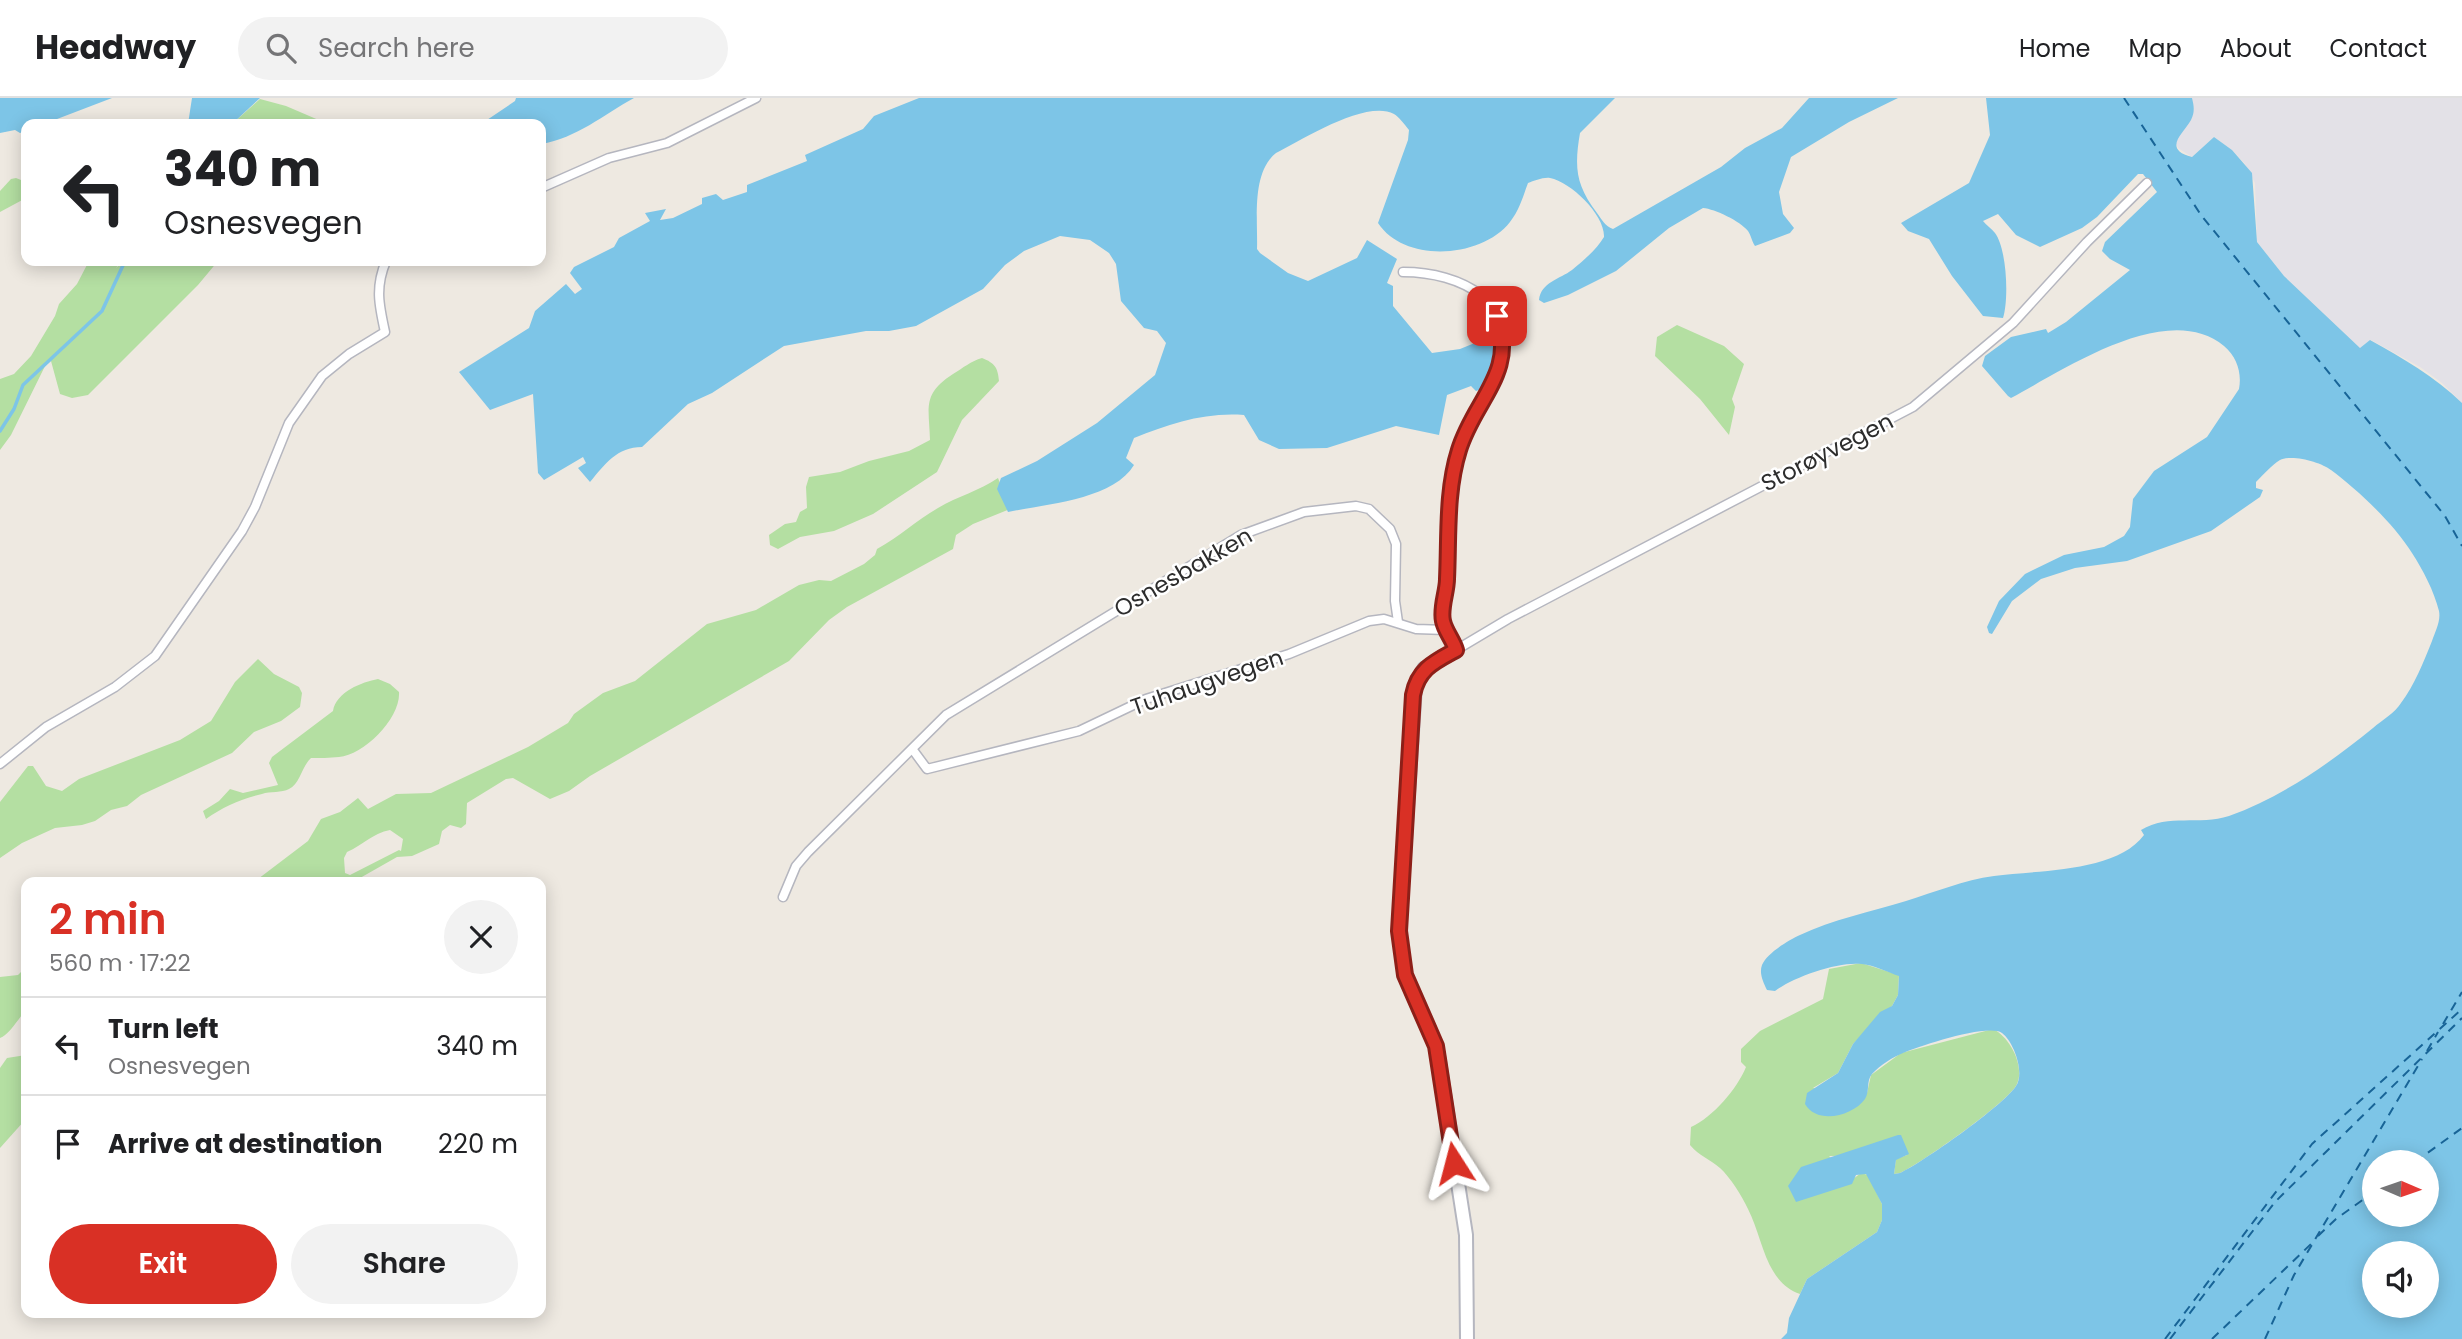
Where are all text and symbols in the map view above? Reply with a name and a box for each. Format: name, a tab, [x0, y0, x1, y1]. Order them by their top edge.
search box	[238, 17, 728, 80]
text: Headway	[35, 24, 196, 71]
icon: search	[262, 29, 300, 67]
text: Search here	[318, 30, 475, 66]
text: Home	[2019, 32, 2091, 65]
text: Map	[2129, 32, 2182, 65]
text: About	[2220, 32, 2291, 65]
text: Contact	[2329, 32, 2427, 65]
text: 340 m	[164, 135, 321, 203]
icon: left	[49, 147, 140, 238]
text: Osnesvegen	[164, 200, 363, 245]
pin	[1467, 286, 1527, 346]
icon: arrive	[1478, 297, 1516, 335]
street label: Storøyvegen	[1755, 405, 1899, 499]
street label: Osnesbakken	[1108, 519, 1258, 625]
street label: Tuhaugvegen	[1126, 641, 1288, 723]
text: 2 min	[49, 890, 167, 949]
button: close	[444, 900, 518, 974]
text: 560 m · 17:22	[49, 947, 191, 979]
text: Turn left	[108, 1011, 219, 1047]
icon: left	[49, 1027, 87, 1065]
text: 340 m	[436, 1028, 518, 1064]
text: Osnesvegen	[108, 1050, 251, 1082]
icon: arrive	[49, 1125, 87, 1163]
text: Arrive at destination	[108, 1126, 383, 1162]
text: 220 m	[438, 1126, 518, 1162]
position arrow	[1417, 1126, 1491, 1200]
north arrow	[2362, 1150, 2440, 1227]
map controls	[2362, 1150, 2439, 1318]
button: Exit	[49, 1224, 277, 1304]
button: Share	[291, 1224, 518, 1304]
button: sound	[2362, 1241, 2439, 1318]

